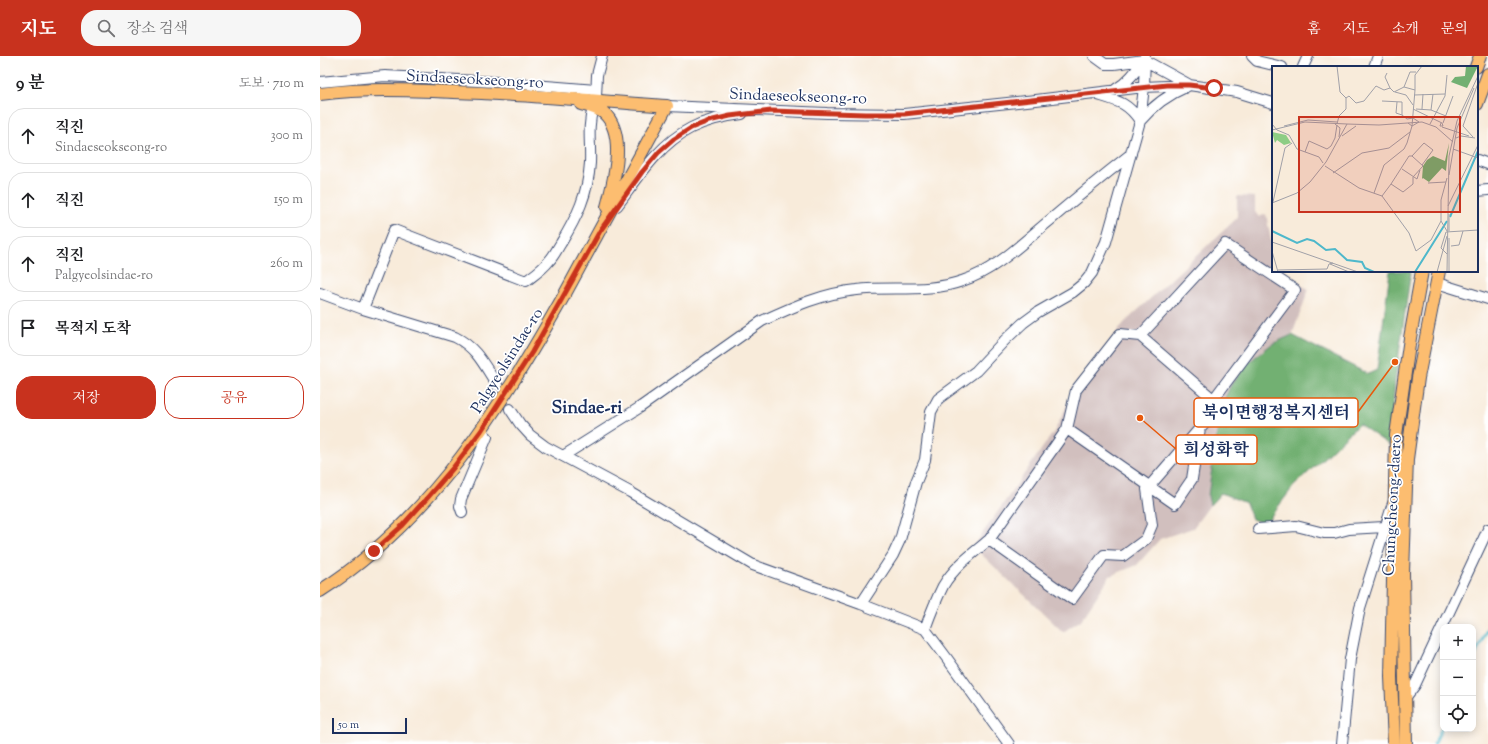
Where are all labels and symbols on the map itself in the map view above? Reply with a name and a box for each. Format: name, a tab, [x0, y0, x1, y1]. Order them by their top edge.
street label: Sindaeseokseong-ro	[405, 65, 545, 96]
inset map	[1272, 66, 1478, 272]
route start	[1205, 79, 1223, 97]
street label: Sindaeseokseong-ro	[729, 84, 867, 111]
street label: Palgyeolsindae-ro	[466, 304, 550, 419]
district label: Sindae-ri	[552, 396, 623, 422]
callout: 북이면행정복지센터	[1194, 398, 1358, 427]
text: 북이면행정복지센터	[1202, 402, 1350, 426]
street label: Chungcheong-daero	[1378, 433, 1409, 577]
callout: 희성화학	[1176, 435, 1257, 464]
text: 희성화학	[1183, 439, 1249, 463]
route end	[365, 542, 383, 560]
scale bar	[332, 716, 407, 735]

